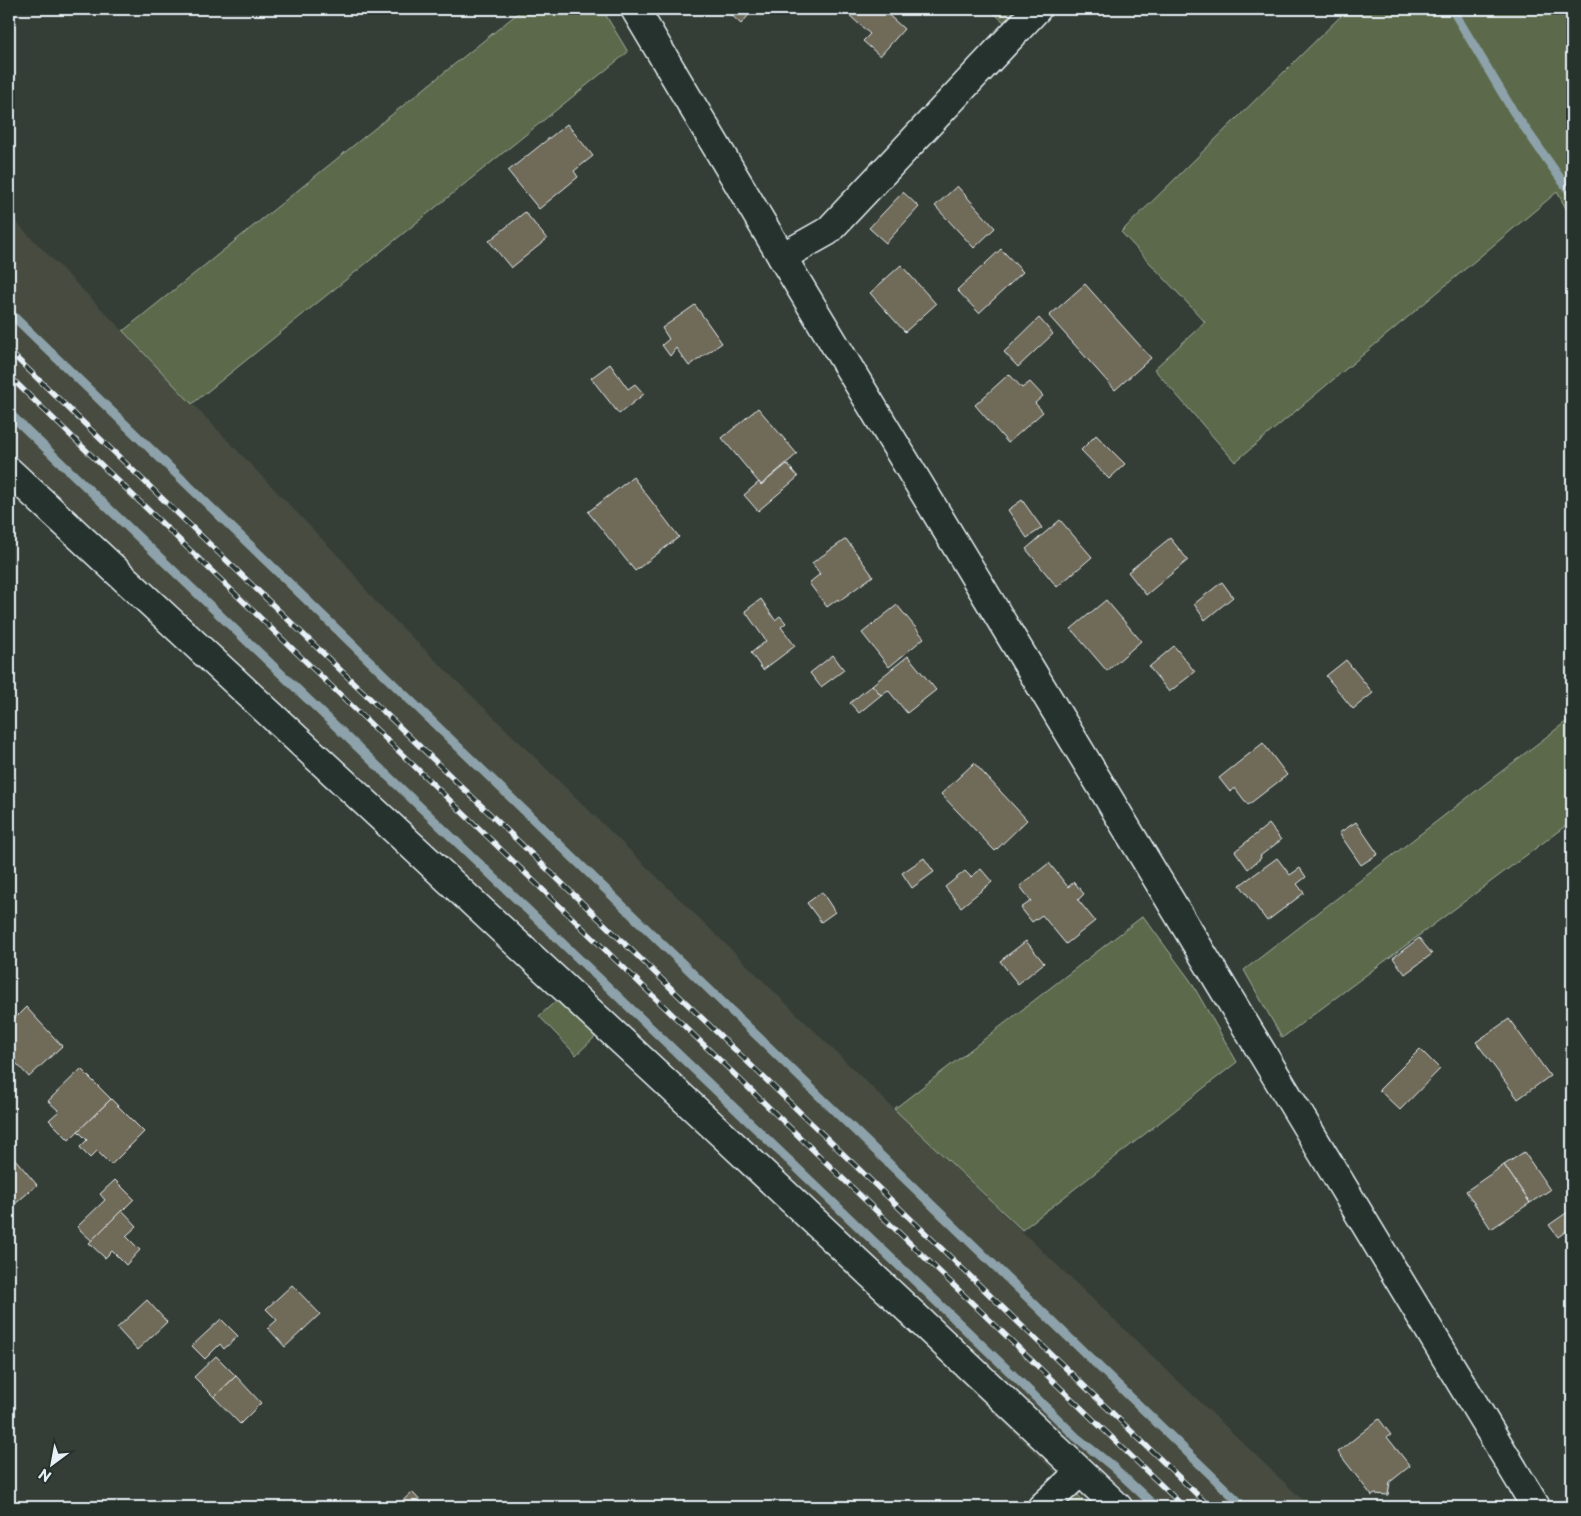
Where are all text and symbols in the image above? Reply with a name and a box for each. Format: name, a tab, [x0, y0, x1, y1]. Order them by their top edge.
north arrow	[28, 1438, 78, 1488]
text: N	[35, 1464, 55, 1487]

